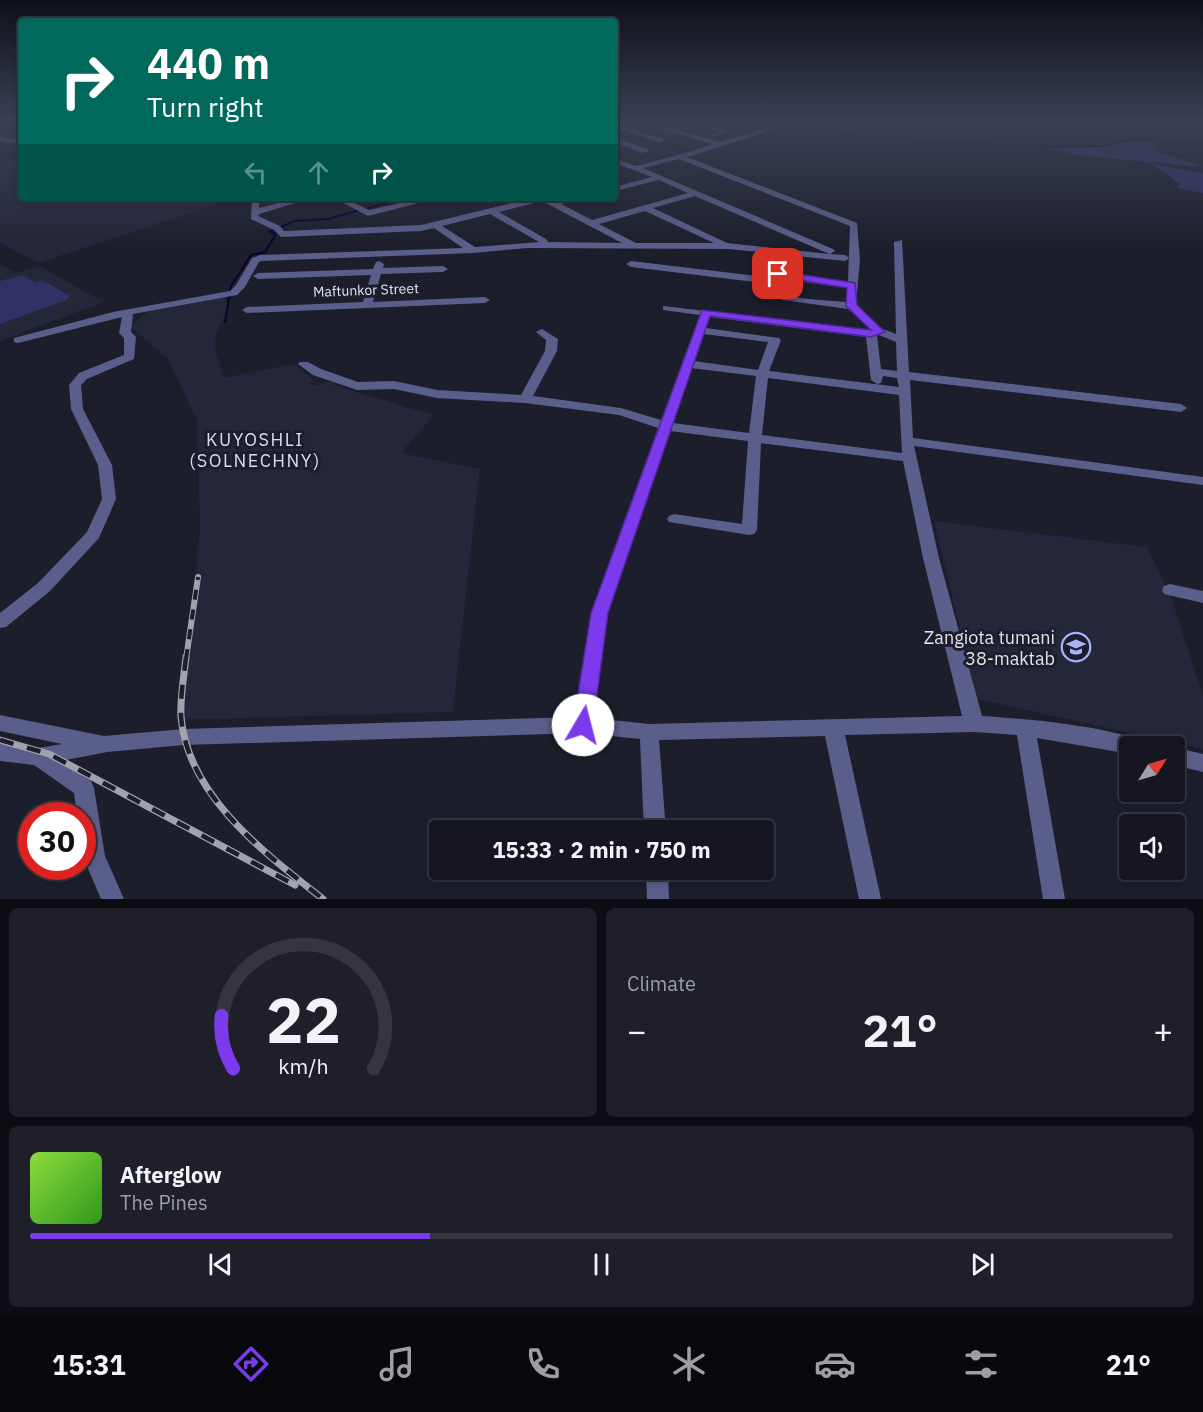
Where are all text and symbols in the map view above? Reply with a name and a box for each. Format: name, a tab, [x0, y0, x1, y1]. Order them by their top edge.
text: 440 m	[147, 36, 270, 91]
icon: right	[48, 42, 126, 120]
text: Turn right	[147, 89, 264, 124]
icon: left	[239, 156, 272, 189]
icon: ahead	[302, 156, 335, 189]
icon: right	[365, 156, 398, 189]
pin	[752, 248, 803, 299]
icon: arrive	[761, 257, 794, 290]
street label: Maftunkor Street	[313, 279, 419, 301]
district label: KUYOSHLI (SOLNECHNY)	[189, 428, 321, 472]
place label: Zangiota tumani 38-maktab	[924, 626, 1055, 670]
school or university icon: Zangiota tumani 38-maktab	[1060, 631, 1092, 663]
position arrow	[551, 693, 615, 757]
north arrow	[1119, 736, 1185, 802]
map controls	[1119, 736, 1185, 880]
speed limit sign: 30	[18, 802, 96, 880]
button: sound	[1119, 814, 1185, 880]
text: 15:33 · 2 min · 750 m	[492, 835, 711, 864]
text: Climate	[627, 970, 696, 997]
text: 22	[266, 979, 340, 1060]
text: 21°	[862, 1001, 938, 1059]
text: −	[627, 1009, 647, 1052]
text: +	[1153, 1009, 1173, 1052]
text: km/h	[278, 1053, 328, 1081]
text: Afterglow	[120, 1160, 222, 1189]
text: The Pines	[120, 1189, 208, 1216]
icon: previous	[204, 1248, 237, 1281]
icon: pause	[585, 1248, 618, 1281]
icon: next	[966, 1248, 999, 1281]
icon: directions	[230, 1343, 272, 1385]
icon: music	[376, 1343, 418, 1385]
icon: phone	[522, 1343, 564, 1385]
icon: climate	[668, 1343, 710, 1385]
icon: car	[814, 1343, 856, 1385]
icon: filters	[960, 1343, 1002, 1385]
text: 15:31	[52, 1347, 126, 1382]
text: 21°	[1106, 1347, 1151, 1382]

